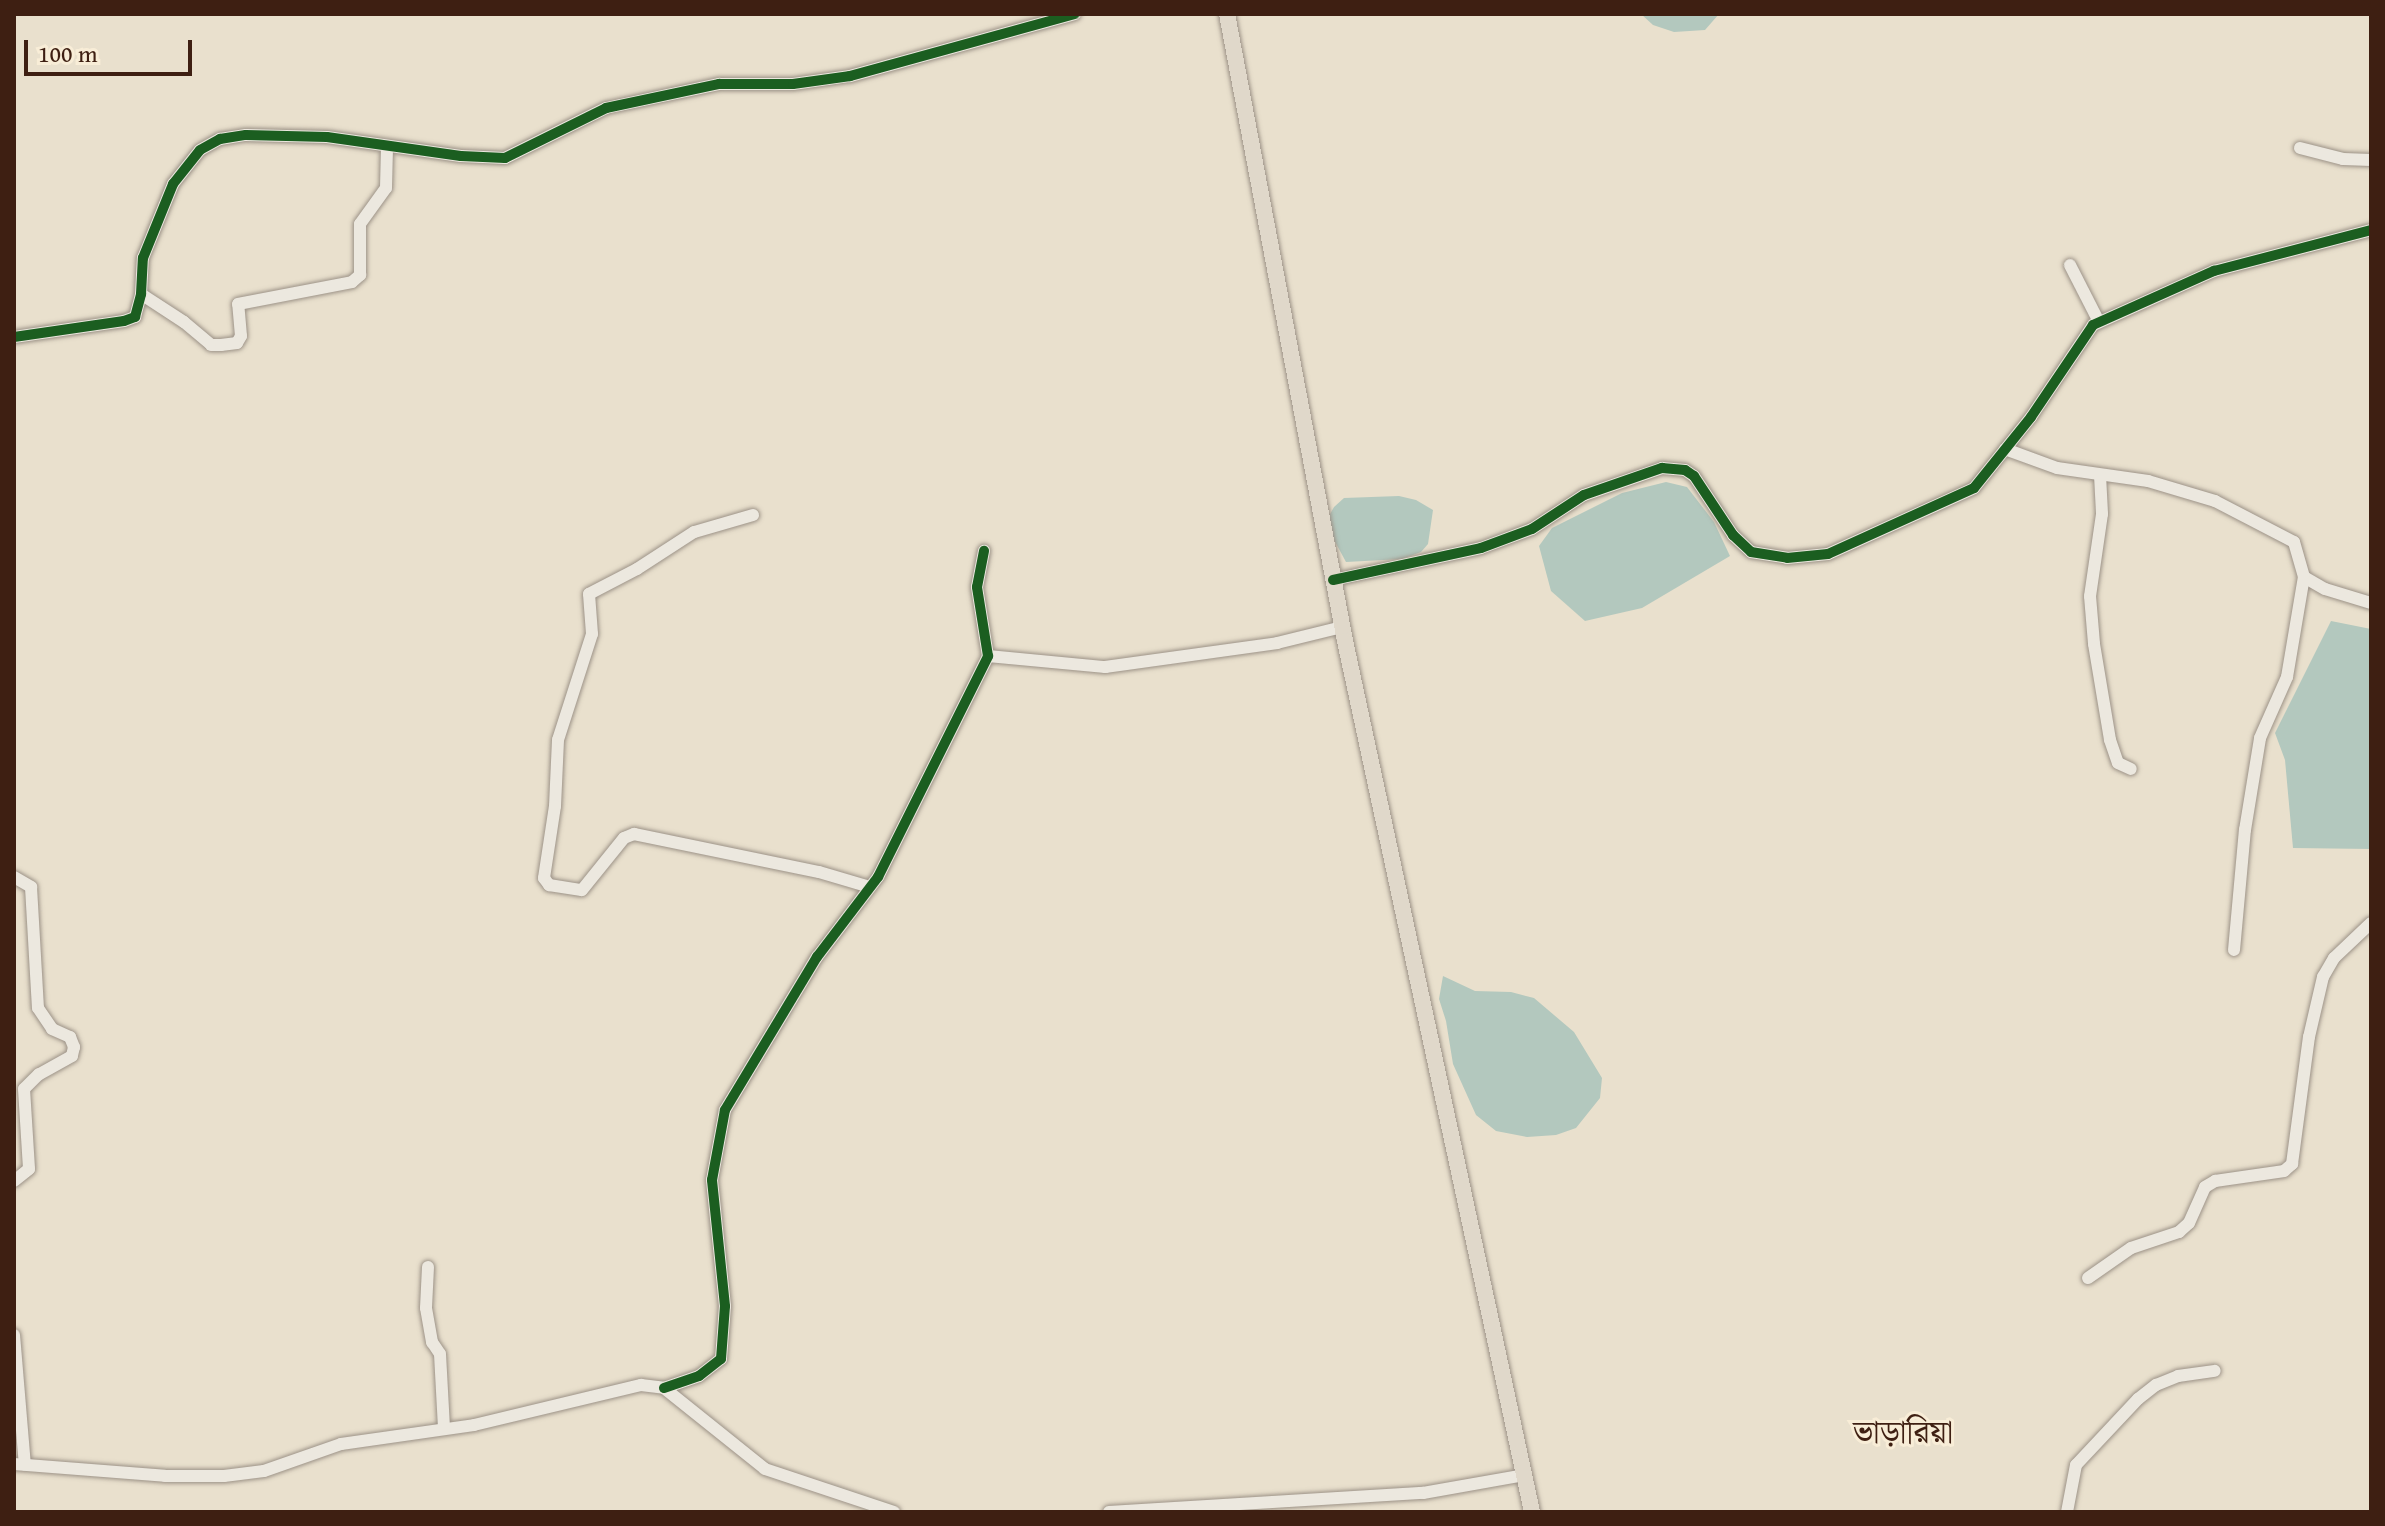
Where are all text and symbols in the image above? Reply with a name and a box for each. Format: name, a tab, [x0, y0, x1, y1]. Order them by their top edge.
scale bar	[28, 24, 196, 74]
text: 100 m	[38, 36, 98, 71]
district label: ভাড়ারিয়া	[1853, 1413, 1953, 1451]

